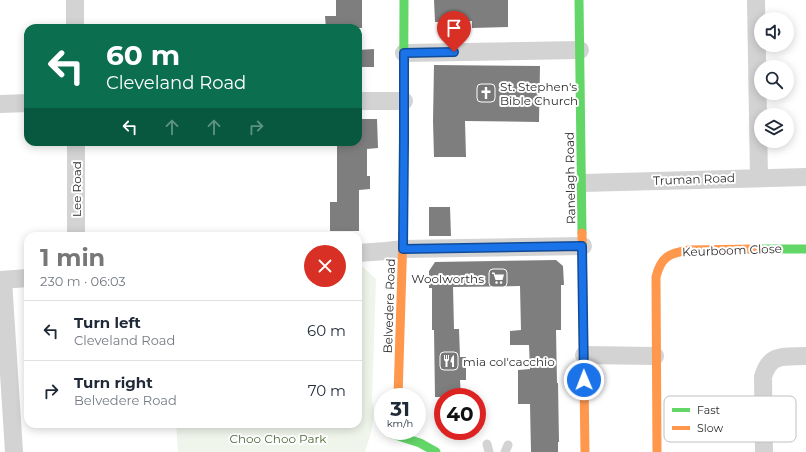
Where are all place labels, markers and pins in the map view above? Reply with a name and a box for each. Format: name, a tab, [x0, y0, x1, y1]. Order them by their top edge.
pin	[437, 11, 471, 52]
place label: St. Stephen's Bible Church	[500, 79, 578, 108]
church icon: St. Stephen's Bible Church	[475, 82, 497, 104]
supermarket icon: Woolworths	[487, 267, 509, 289]
place label: Woolworths	[411, 271, 484, 286]
restaurant icon: mia col'cacchio	[438, 350, 460, 372]
place label: mia col'cacchio	[463, 354, 555, 369]

